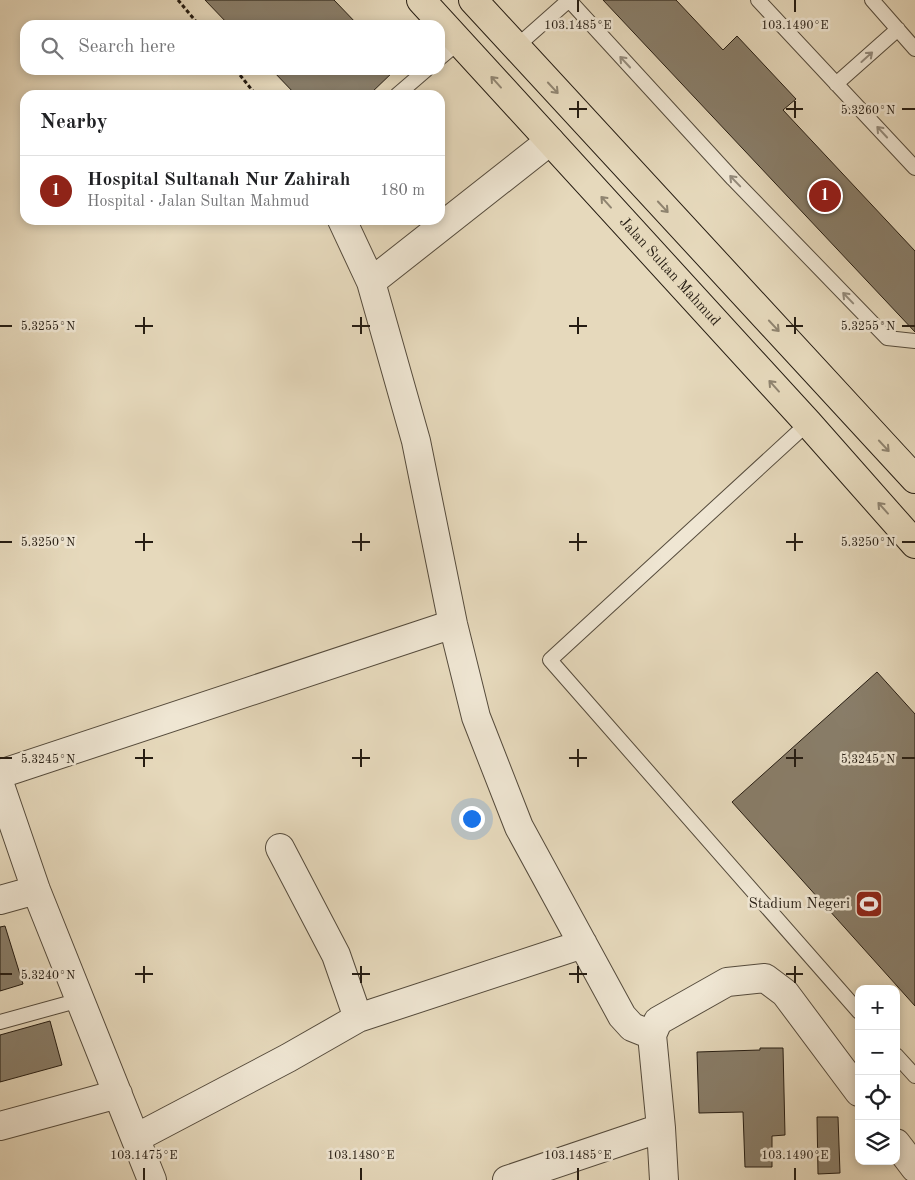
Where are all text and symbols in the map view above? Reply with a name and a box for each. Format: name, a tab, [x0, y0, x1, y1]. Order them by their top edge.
text: 103.1485°E	[544, 19, 612, 32]
search box	[20, 20, 445, 75]
text: 103.1490°E	[761, 20, 829, 32]
icon: search	[38, 34, 66, 62]
text: Search here	[78, 38, 175, 57]
one-way arrow	[860, 51, 873, 62]
one-way arrow	[619, 55, 631, 68]
one-way arrow	[490, 75, 502, 88]
one-way arrow	[547, 81, 559, 94]
text: 5.3260°N	[841, 104, 895, 117]
text: Nearby	[40, 112, 108, 133]
one-way arrow	[876, 126, 888, 138]
text: Hospital Sultanah Nur Zahirah	[87, 171, 350, 190]
one-way arrow	[729, 175, 741, 187]
pin: 1	[809, 177, 841, 215]
text: 1	[51, 183, 61, 199]
text: 180 m	[380, 183, 425, 199]
text: Hospital · Jalan Sultan Mahmud	[87, 194, 309, 210]
one-way arrow	[600, 195, 612, 208]
one-way arrow	[657, 200, 669, 213]
street label: Jalan Sultan Mahmud	[616, 214, 723, 329]
one-way arrow	[843, 292, 855, 304]
text: 5.3255°N	[21, 320, 75, 333]
one-way arrow	[768, 320, 780, 333]
text: 5.3255°N	[841, 320, 895, 333]
one-way arrow	[768, 380, 780, 393]
one-way arrow	[878, 439, 890, 452]
one-way arrow	[877, 501, 888, 514]
text: 5.3250°N	[21, 536, 75, 549]
text: 5.3250°N	[841, 536, 895, 549]
text: 5.3245°N	[21, 753, 75, 766]
text: 5.3245°N	[841, 753, 895, 766]
your location	[459, 806, 485, 832]
sports icon: Stadium Negeri	[854, 889, 884, 919]
place label: Stadium Negeri	[748, 897, 850, 912]
text: 5.3240°N	[21, 969, 75, 982]
map controls	[855, 985, 900, 1165]
button: +	[855, 985, 900, 1030]
button: −	[855, 1030, 900, 1075]
button: locate	[855, 1075, 900, 1120]
button: layers	[855, 1120, 900, 1165]
text: 103.1475°E	[110, 1149, 178, 1162]
text: 103.1485°E	[544, 1149, 612, 1162]
text: 103.1480°E	[327, 1150, 395, 1162]
text: 103.1490°E	[761, 1150, 829, 1162]

